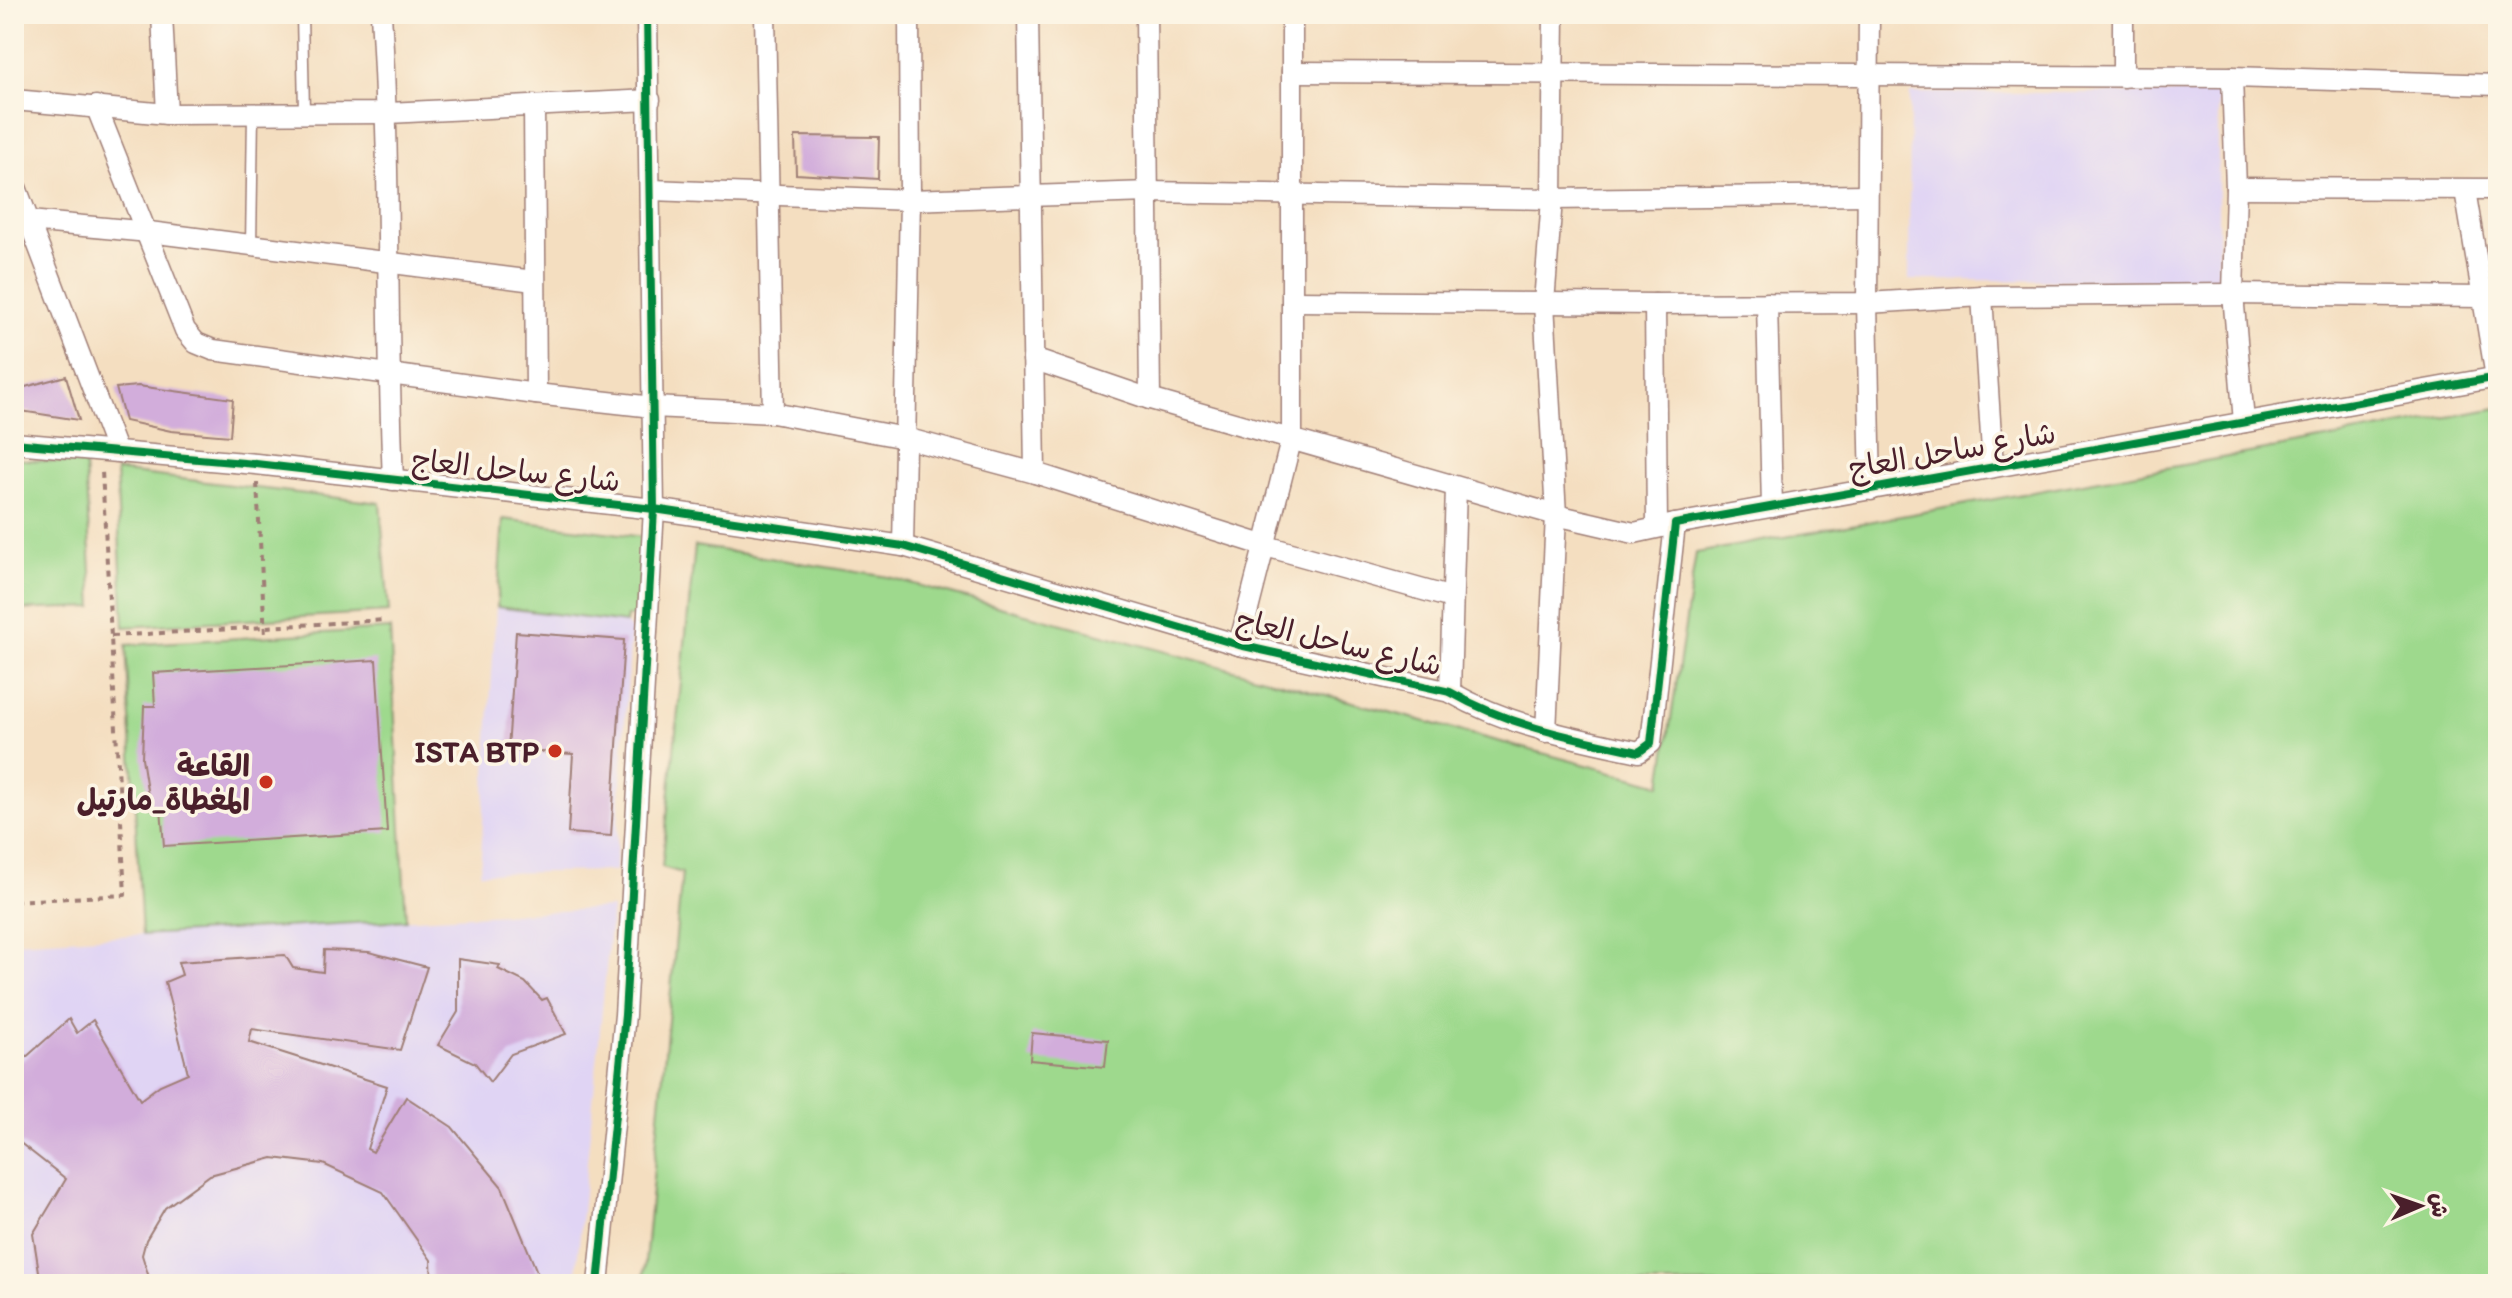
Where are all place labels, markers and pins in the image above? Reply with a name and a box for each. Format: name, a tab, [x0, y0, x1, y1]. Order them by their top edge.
place label: ISTA BTP	[415, 733, 539, 770]
marker: ISTA BTP	[546, 742, 564, 760]
place label: القاعة المغطاة_مارتيل	[76, 747, 250, 818]
marker: القاعة المغطاة_مارتيل	[257, 773, 275, 791]

